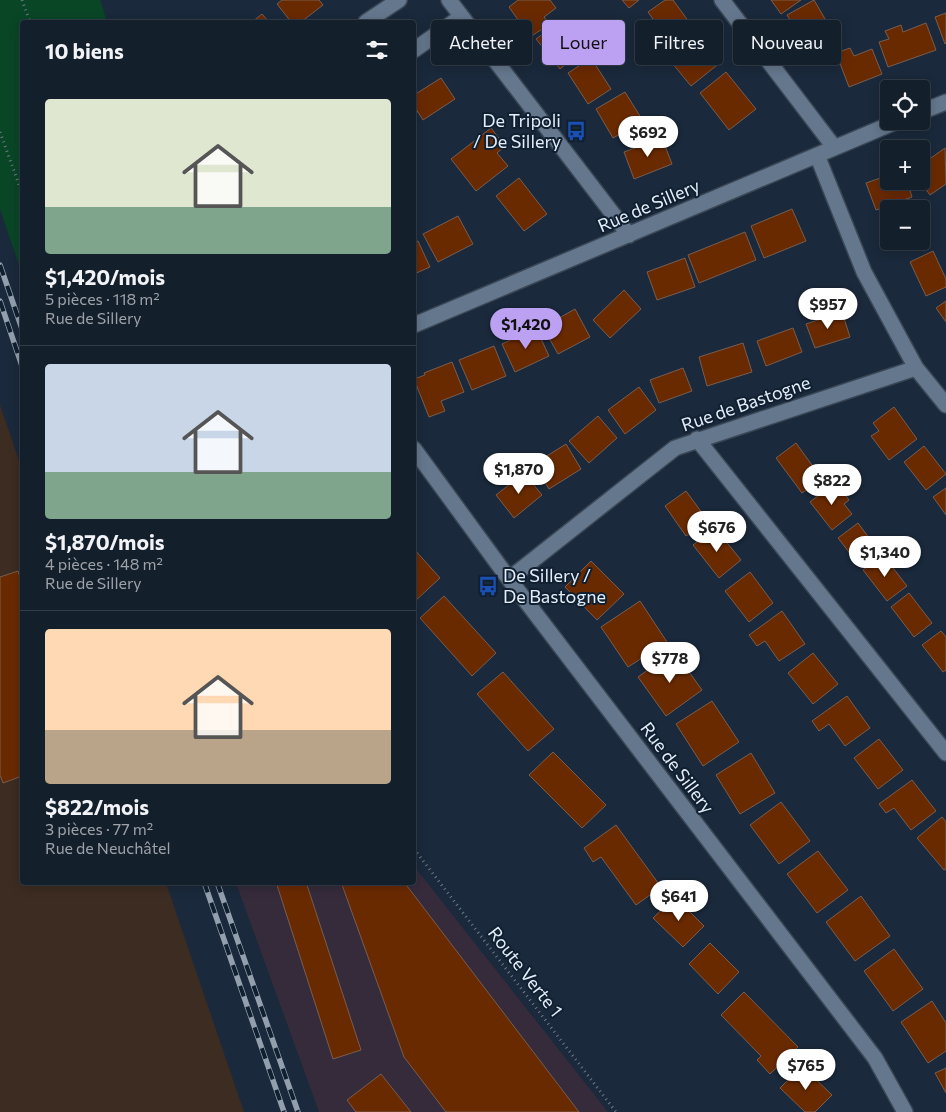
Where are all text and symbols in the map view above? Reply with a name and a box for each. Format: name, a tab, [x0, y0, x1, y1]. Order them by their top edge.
chip: Acheter	[431, 20, 532, 65]
chip: Louer	[542, 20, 625, 65]
chip: Filtres	[635, 20, 723, 65]
chip: Nouveau	[733, 20, 841, 65]
icon: filters	[363, 36, 391, 64]
text: 10 biens	[45, 38, 124, 63]
map controls	[880, 80, 930, 250]
button: locate	[880, 80, 930, 130]
place label: De Tripoli / De Sillery	[473, 109, 561, 152]
pin: $692	[618, 116, 678, 158]
bus stop icon: De Tripoli / De Sillery	[565, 120, 587, 142]
text: $692	[629, 122, 667, 141]
icon: home	[173, 131, 263, 221]
button: +	[880, 140, 930, 190]
street label: Rue de Sillery	[594, 174, 703, 236]
button: −	[880, 200, 930, 250]
text: $1,420/mois	[45, 264, 165, 289]
pin: $957	[798, 288, 858, 330]
text: 5 pièces · 118 m²	[45, 289, 160, 308]
text: $957	[809, 294, 847, 313]
text: Rue de Sillery	[45, 308, 142, 327]
pin: $1,420	[485, 308, 567, 350]
text: $1,420	[501, 314, 551, 333]
street label: Rue de Bastogne	[678, 371, 813, 435]
icon: home	[173, 397, 263, 487]
pin: $1,870	[478, 452, 560, 495]
text: $1,870	[494, 459, 544, 478]
pin: $822	[802, 464, 862, 506]
text: $822	[813, 470, 851, 489]
pin: $676	[687, 510, 747, 553]
text: $676	[698, 517, 736, 536]
text: $1,870/mois	[45, 529, 165, 554]
pin: $1,340	[844, 536, 926, 578]
text: $1,340	[860, 542, 910, 561]
text: 4 pièces · 148 m²	[45, 554, 163, 573]
place label: De Sillery / De Bastogne	[503, 564, 606, 607]
text: Rue de Sillery	[45, 573, 142, 592]
bus stop icon: De Sillery / De Bastogne	[477, 575, 499, 597]
pin: $778	[640, 642, 700, 684]
text: $778	[652, 648, 688, 667]
icon: home	[173, 662, 263, 752]
street label: Rue de Sillery	[636, 717, 719, 817]
text: $822/mois	[45, 794, 149, 819]
text: 3 pièces · 77 m²	[45, 819, 153, 838]
text: Rue de Neuchâtel	[45, 838, 171, 857]
pin: $641	[649, 880, 709, 922]
text: $641	[661, 886, 697, 905]
street label: Route Verte 1	[484, 922, 568, 1021]
pin: $765	[776, 1048, 836, 1091]
text: $765	[787, 1055, 825, 1074]

